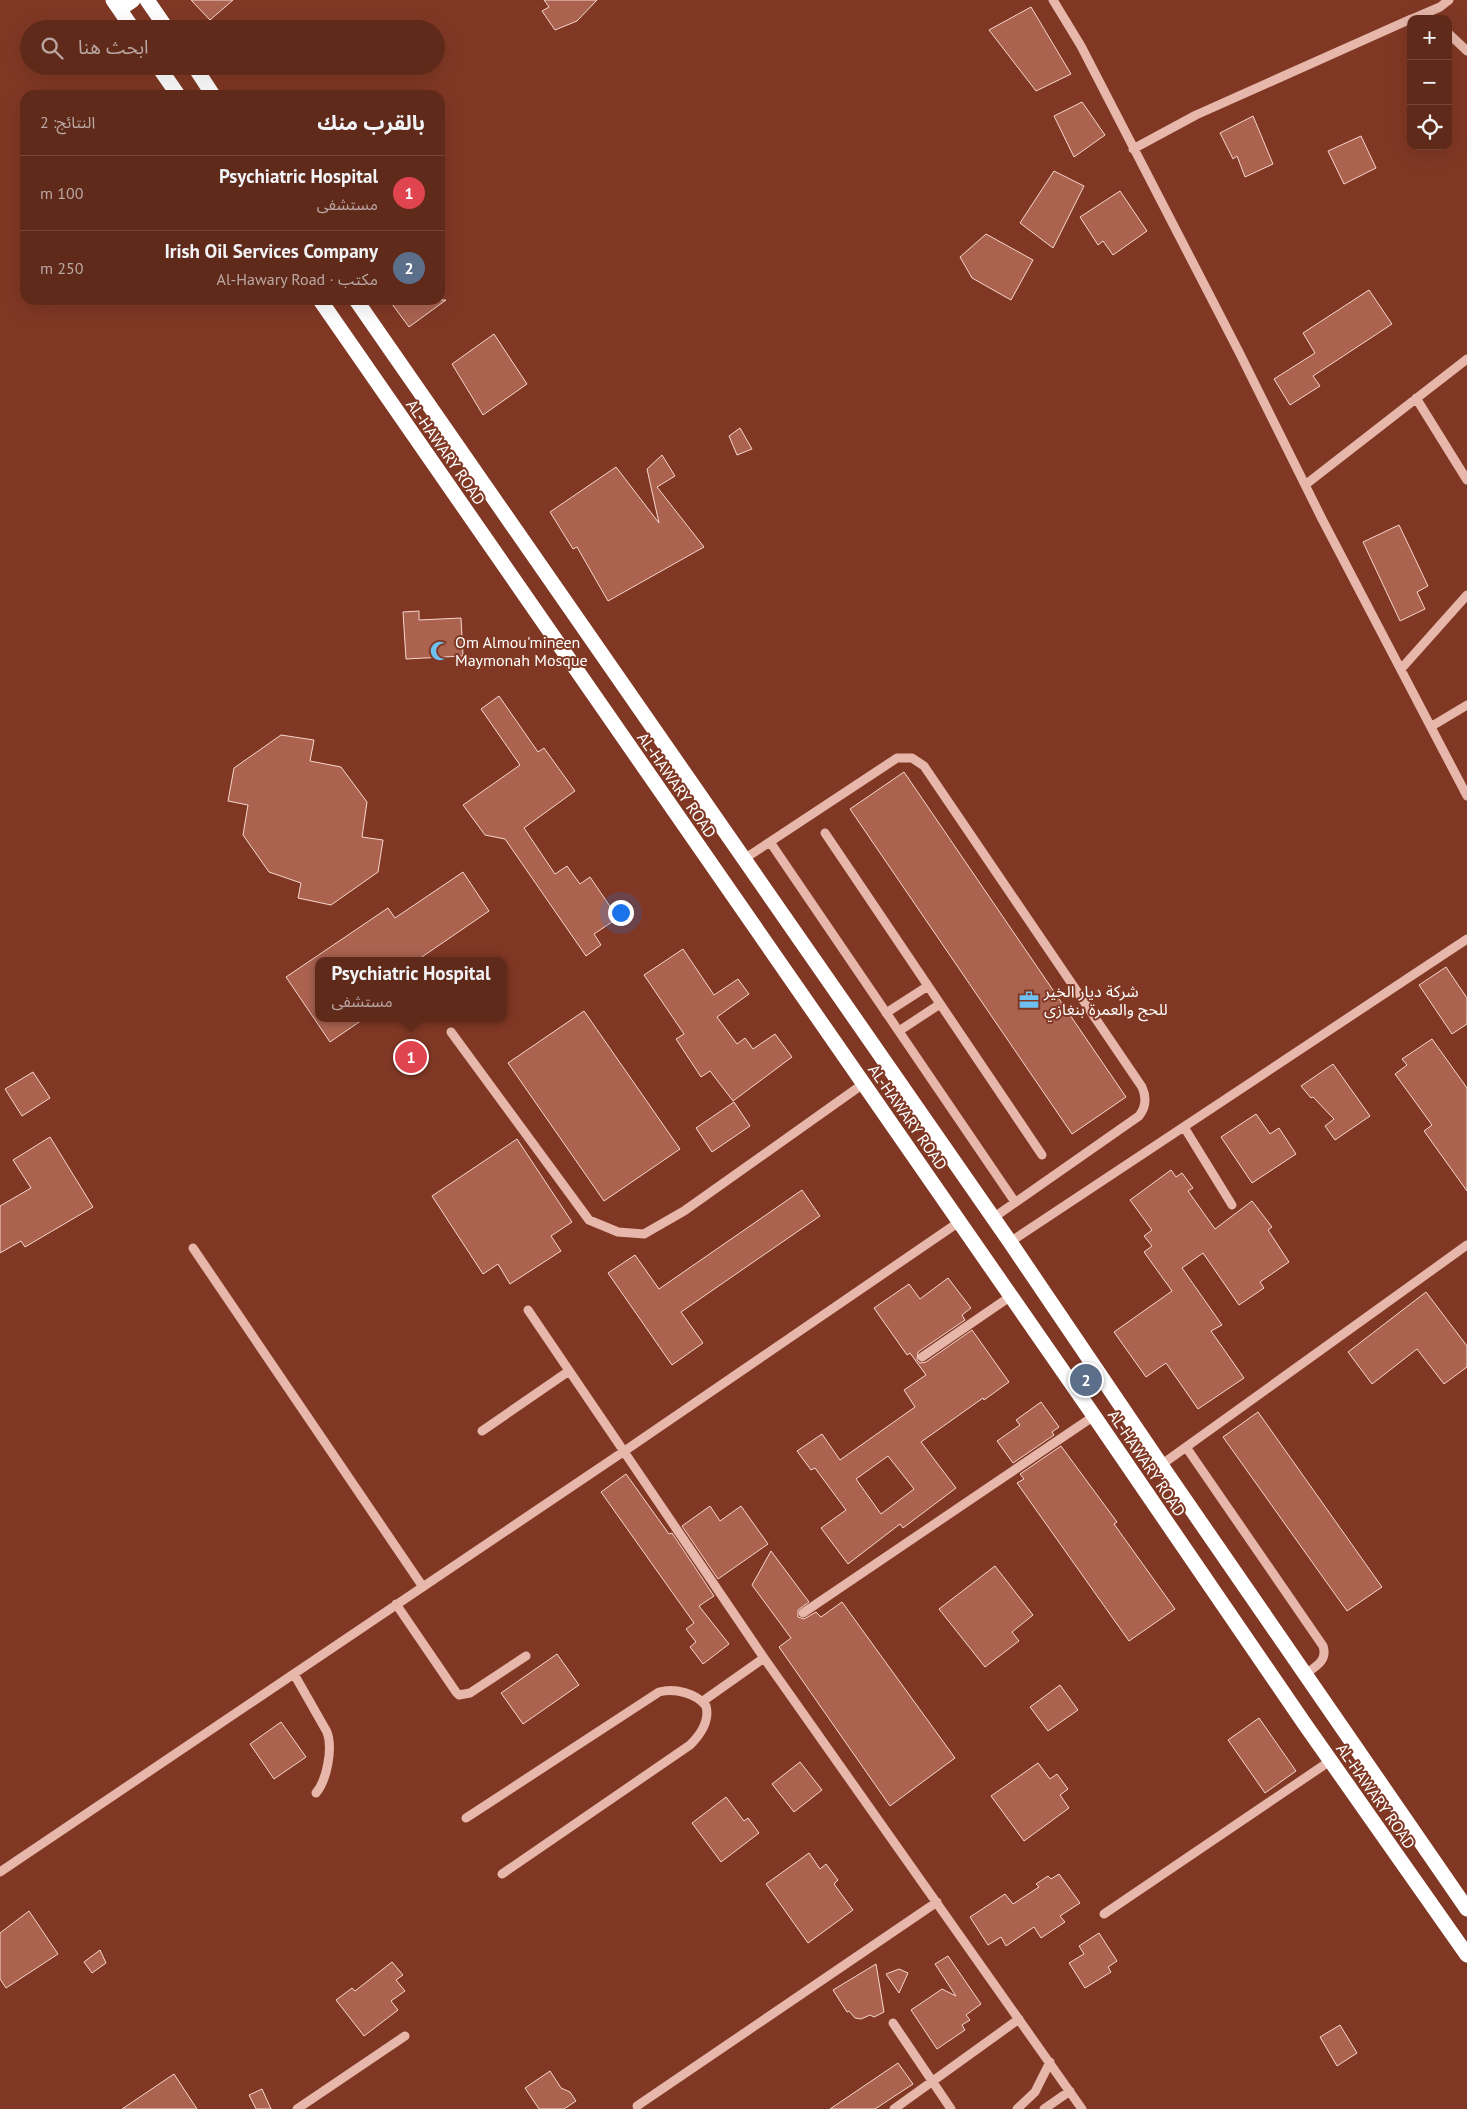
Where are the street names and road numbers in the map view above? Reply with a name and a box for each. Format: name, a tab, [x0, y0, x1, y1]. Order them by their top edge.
street label: AL-HAWARY ROAD	[402, 395, 490, 509]
street label: AL-HAWARY ROAD	[633, 728, 721, 842]
street label: AL-HAWARY ROAD	[864, 1060, 952, 1174]
street label: AL-HAWARY ROAD	[1104, 1406, 1190, 1520]
street label: AL-HAWARY ROAD	[1332, 1739, 1420, 1853]

